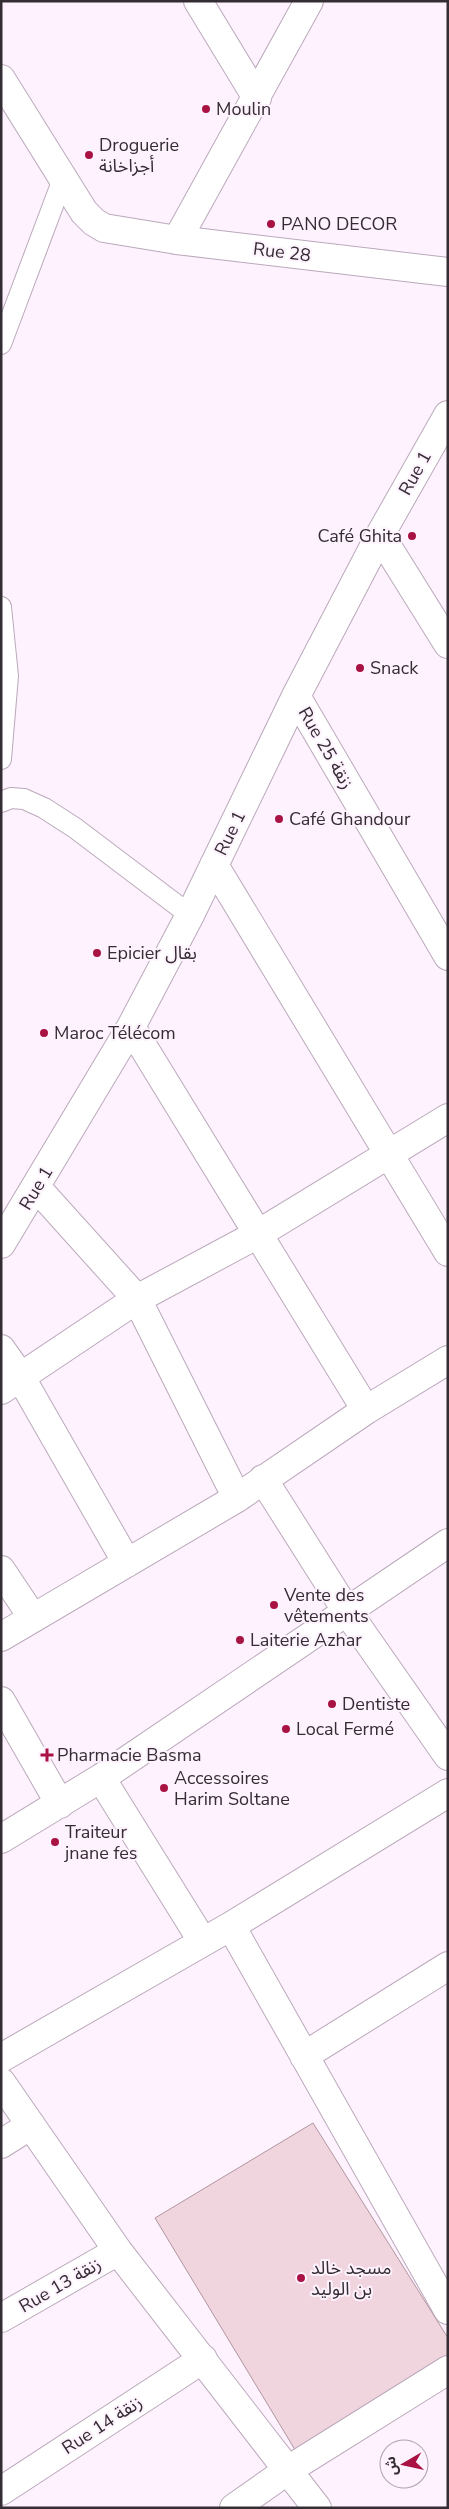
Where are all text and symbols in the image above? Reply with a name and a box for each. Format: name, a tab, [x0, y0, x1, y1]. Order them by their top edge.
place label: Moulin	[216, 97, 271, 121]
marker: Moulin	[200, 103, 212, 115]
place label: Droguerie أجزاخانة	[99, 133, 179, 178]
marker: Droguerie أجزاخانة	[83, 149, 95, 161]
place label: PANO DECOR	[281, 212, 397, 236]
marker: PANO DECOR	[265, 218, 277, 230]
street label: Rue 28	[252, 237, 312, 267]
street label: Rue 1	[393, 447, 437, 499]
place label: Café Ghita	[317, 524, 402, 548]
marker: Café Ghita	[406, 530, 418, 542]
place label: Snack	[370, 656, 419, 680]
marker: Snack	[354, 662, 366, 674]
street label: Rue 25 زنقة	[293, 703, 359, 793]
street label: Rue 1	[209, 807, 251, 859]
place label: Café Ghandour	[289, 807, 411, 831]
marker: Café Ghandour	[273, 813, 285, 825]
place label: Epicier بقال	[107, 941, 197, 965]
marker: Epicier بقال	[91, 947, 103, 959]
place label: Maroc Télécom	[54, 1021, 176, 1045]
marker: Maroc Télécom	[38, 1027, 50, 1039]
street label: Rue 1	[14, 1162, 58, 1214]
place label: Vente des vêtements	[283, 1583, 369, 1628]
marker: Vente des vêtements	[268, 1599, 280, 1611]
place label: Laiterie Azhar	[250, 1628, 362, 1652]
marker: Laiterie Azhar	[234, 1634, 246, 1646]
place label: Dentiste	[342, 1692, 410, 1716]
marker: Dentiste	[326, 1698, 338, 1710]
place label: Local Fermé	[296, 1717, 394, 1741]
marker: Local Fermé	[280, 1723, 292, 1735]
place label: Pharmacie Basma	[57, 1743, 202, 1767]
marker: Pharmacie Basma	[41, 1749, 53, 1761]
place label: Accessoires Harim Soltane	[174, 1766, 290, 1811]
marker: Accessoires Harim Soltane	[158, 1782, 170, 1794]
place label: Traiteur jnane fes	[63, 1820, 137, 1865]
marker: Traiteur jnane fes	[49, 1836, 61, 1848]
street label: Rue 13 زنقة	[15, 2252, 105, 2318]
place label: مسجد خالد بن الوليد	[311, 2256, 392, 2301]
marker: مسجد خالد بن الوليد	[295, 2272, 307, 2284]
street label: Rue 14 زنقة	[57, 2390, 147, 2460]
north arrow	[379, 2439, 429, 2489]
text: ش	[381, 2455, 403, 2477]

